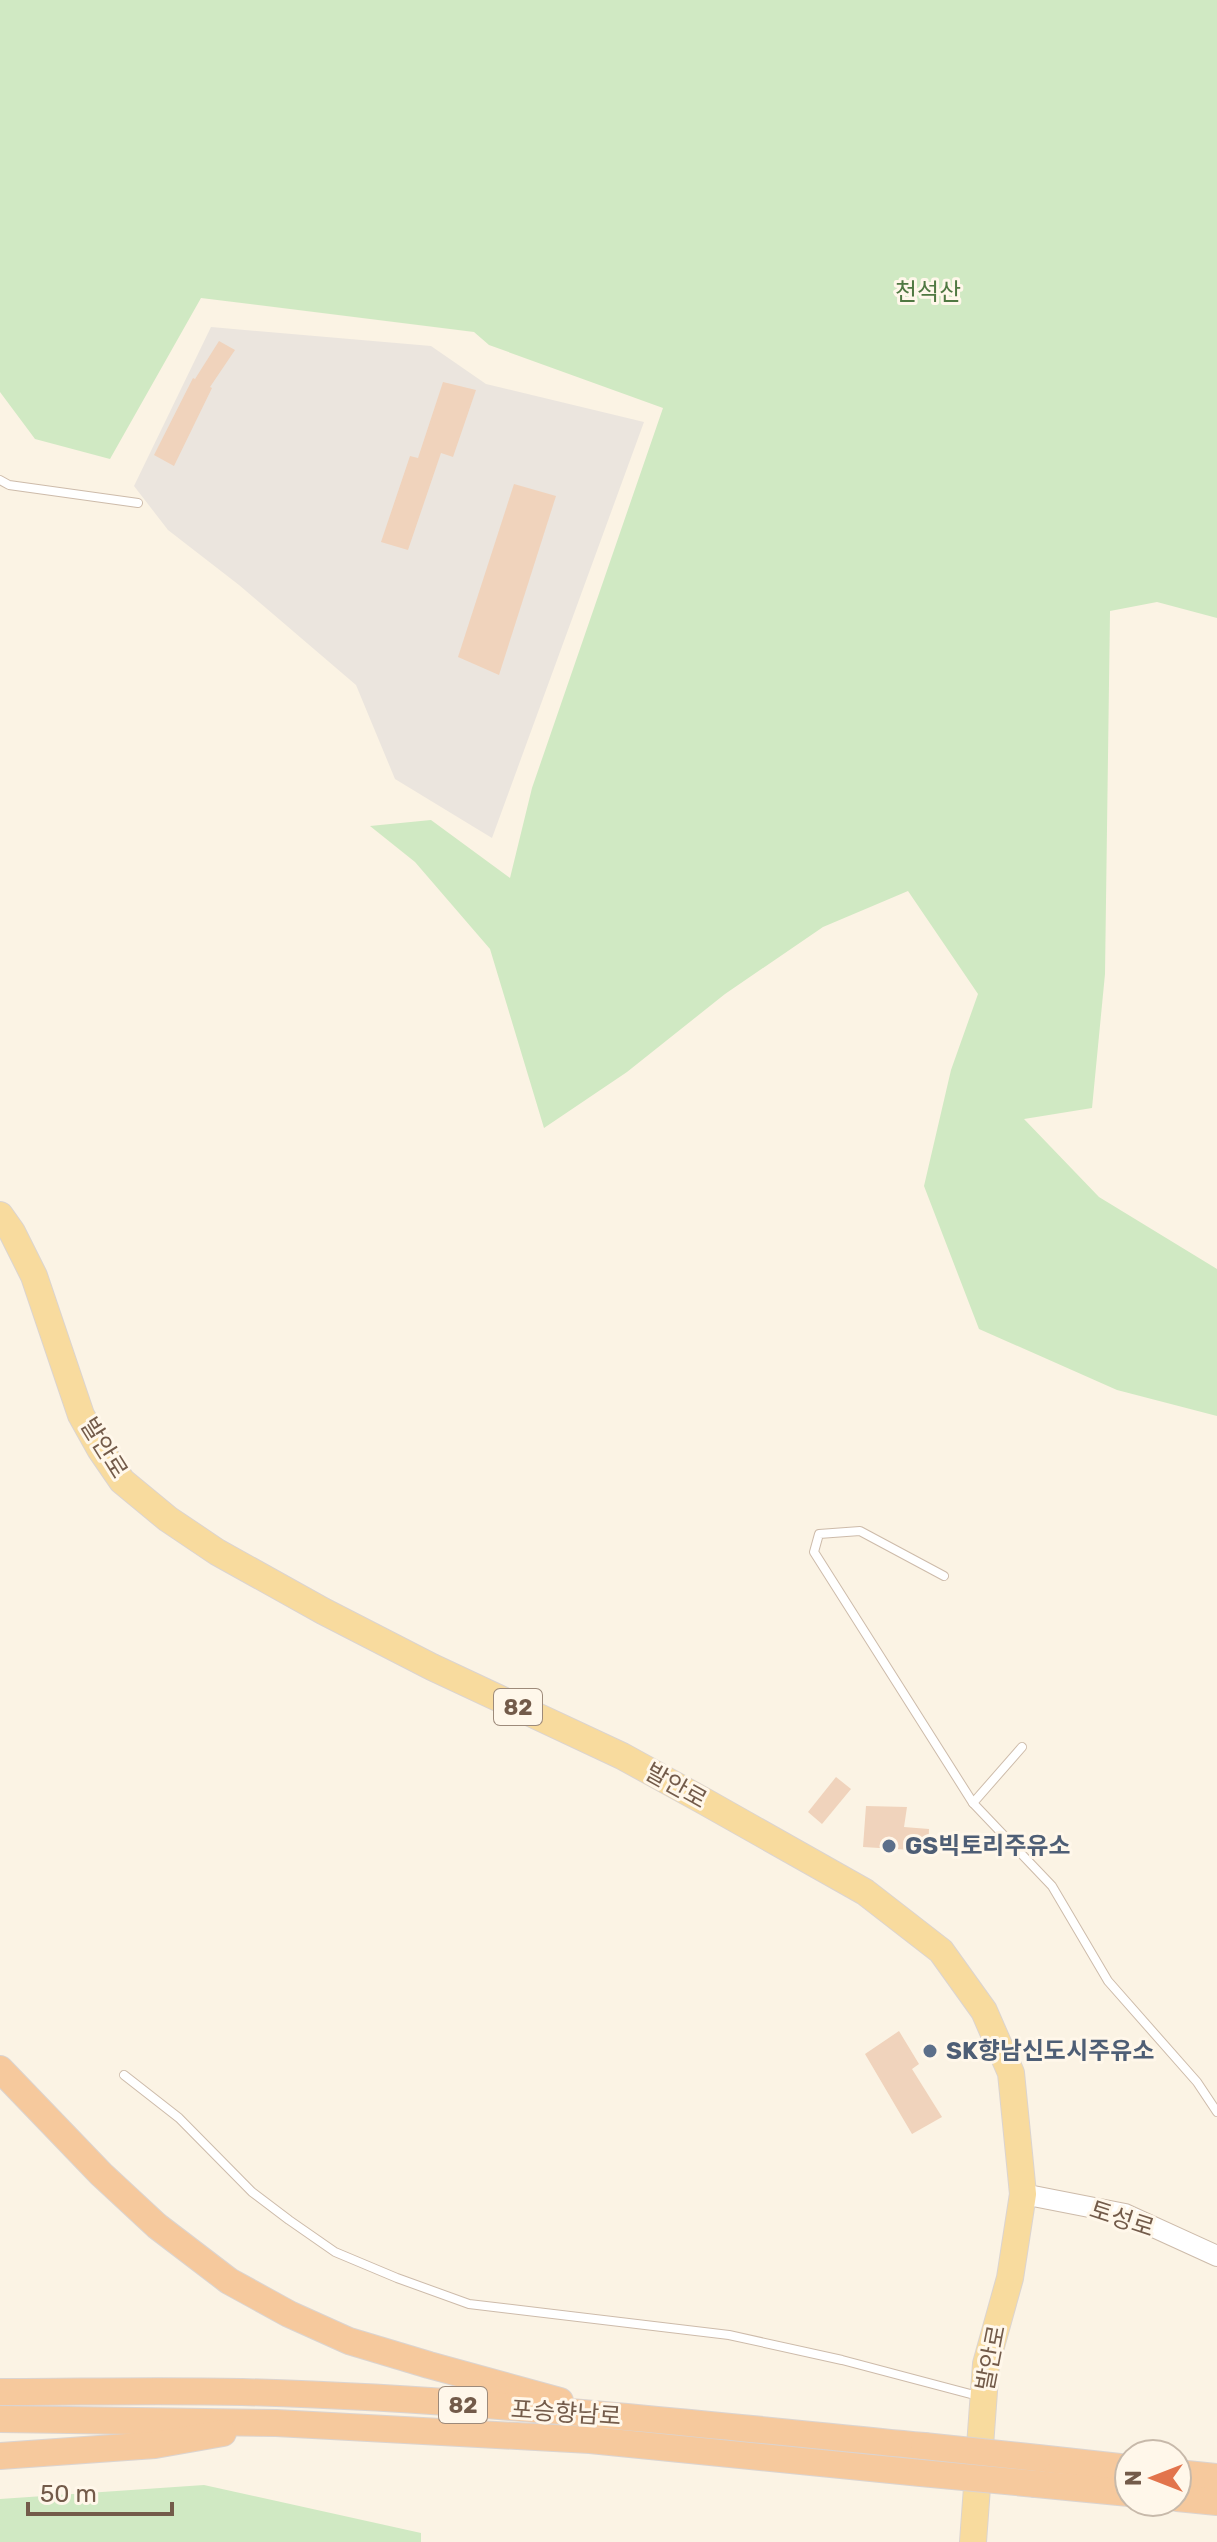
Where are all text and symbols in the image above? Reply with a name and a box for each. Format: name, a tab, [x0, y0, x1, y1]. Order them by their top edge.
park label: 천석산	[895, 278, 961, 306]
street label: 발안로	[75, 1412, 133, 1484]
road number: 82	[494, 1689, 542, 1725]
street label: 발안로	[640, 1758, 712, 1814]
place label: GS빅토리주유소	[905, 1832, 1071, 1860]
marker: GS빅토리주유소	[880, 1837, 898, 1855]
place label: SK향남신도시주유소	[946, 2037, 1154, 2065]
marker: SK향남신도시주유소	[921, 2042, 939, 2060]
street label: 토성로	[1086, 2195, 1158, 2243]
street label: 발안로	[971, 2323, 1011, 2393]
road number: 82	[439, 2387, 487, 2423]
street label: 포승향남로	[510, 2395, 622, 2431]
north arrow	[1113, 2438, 1193, 2518]
scale bar	[28, 2466, 172, 2516]
text: N	[1120, 2470, 1147, 2486]
text: 50 m	[40, 2480, 97, 2508]

